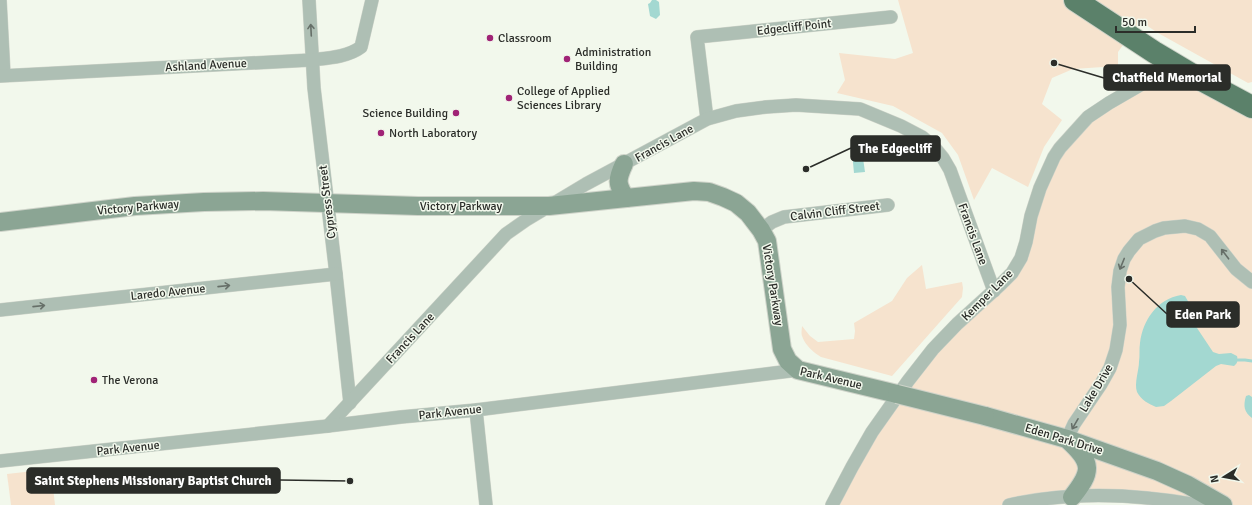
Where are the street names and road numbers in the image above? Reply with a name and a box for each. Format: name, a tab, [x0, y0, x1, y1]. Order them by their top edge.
street label: Edgecliff Point	[756, 16, 832, 39]
street label: Ashland Avenue	[165, 56, 247, 75]
street label: Francis Lane	[632, 121, 696, 166]
street label: Cypress Street	[316, 164, 339, 239]
street label: Victory Parkway	[96, 196, 180, 219]
street label: Victory Parkway	[420, 199, 503, 214]
street label: Calvin Cliff Street	[790, 199, 881, 224]
street label: Francis Lane	[954, 201, 991, 267]
street label: Victory Parkway	[759, 243, 786, 327]
street label: Kemper Lane	[958, 266, 1016, 324]
street label: Laredo Avenue	[130, 281, 206, 304]
street label: Francis Lane	[383, 310, 438, 367]
street label: Lake Drive	[1076, 361, 1117, 415]
street label: Park Avenue	[798, 364, 863, 393]
street label: Park Avenue	[418, 402, 482, 423]
street label: Eden Park Drive	[1023, 420, 1105, 458]
street label: Park Avenue	[96, 438, 160, 459]

